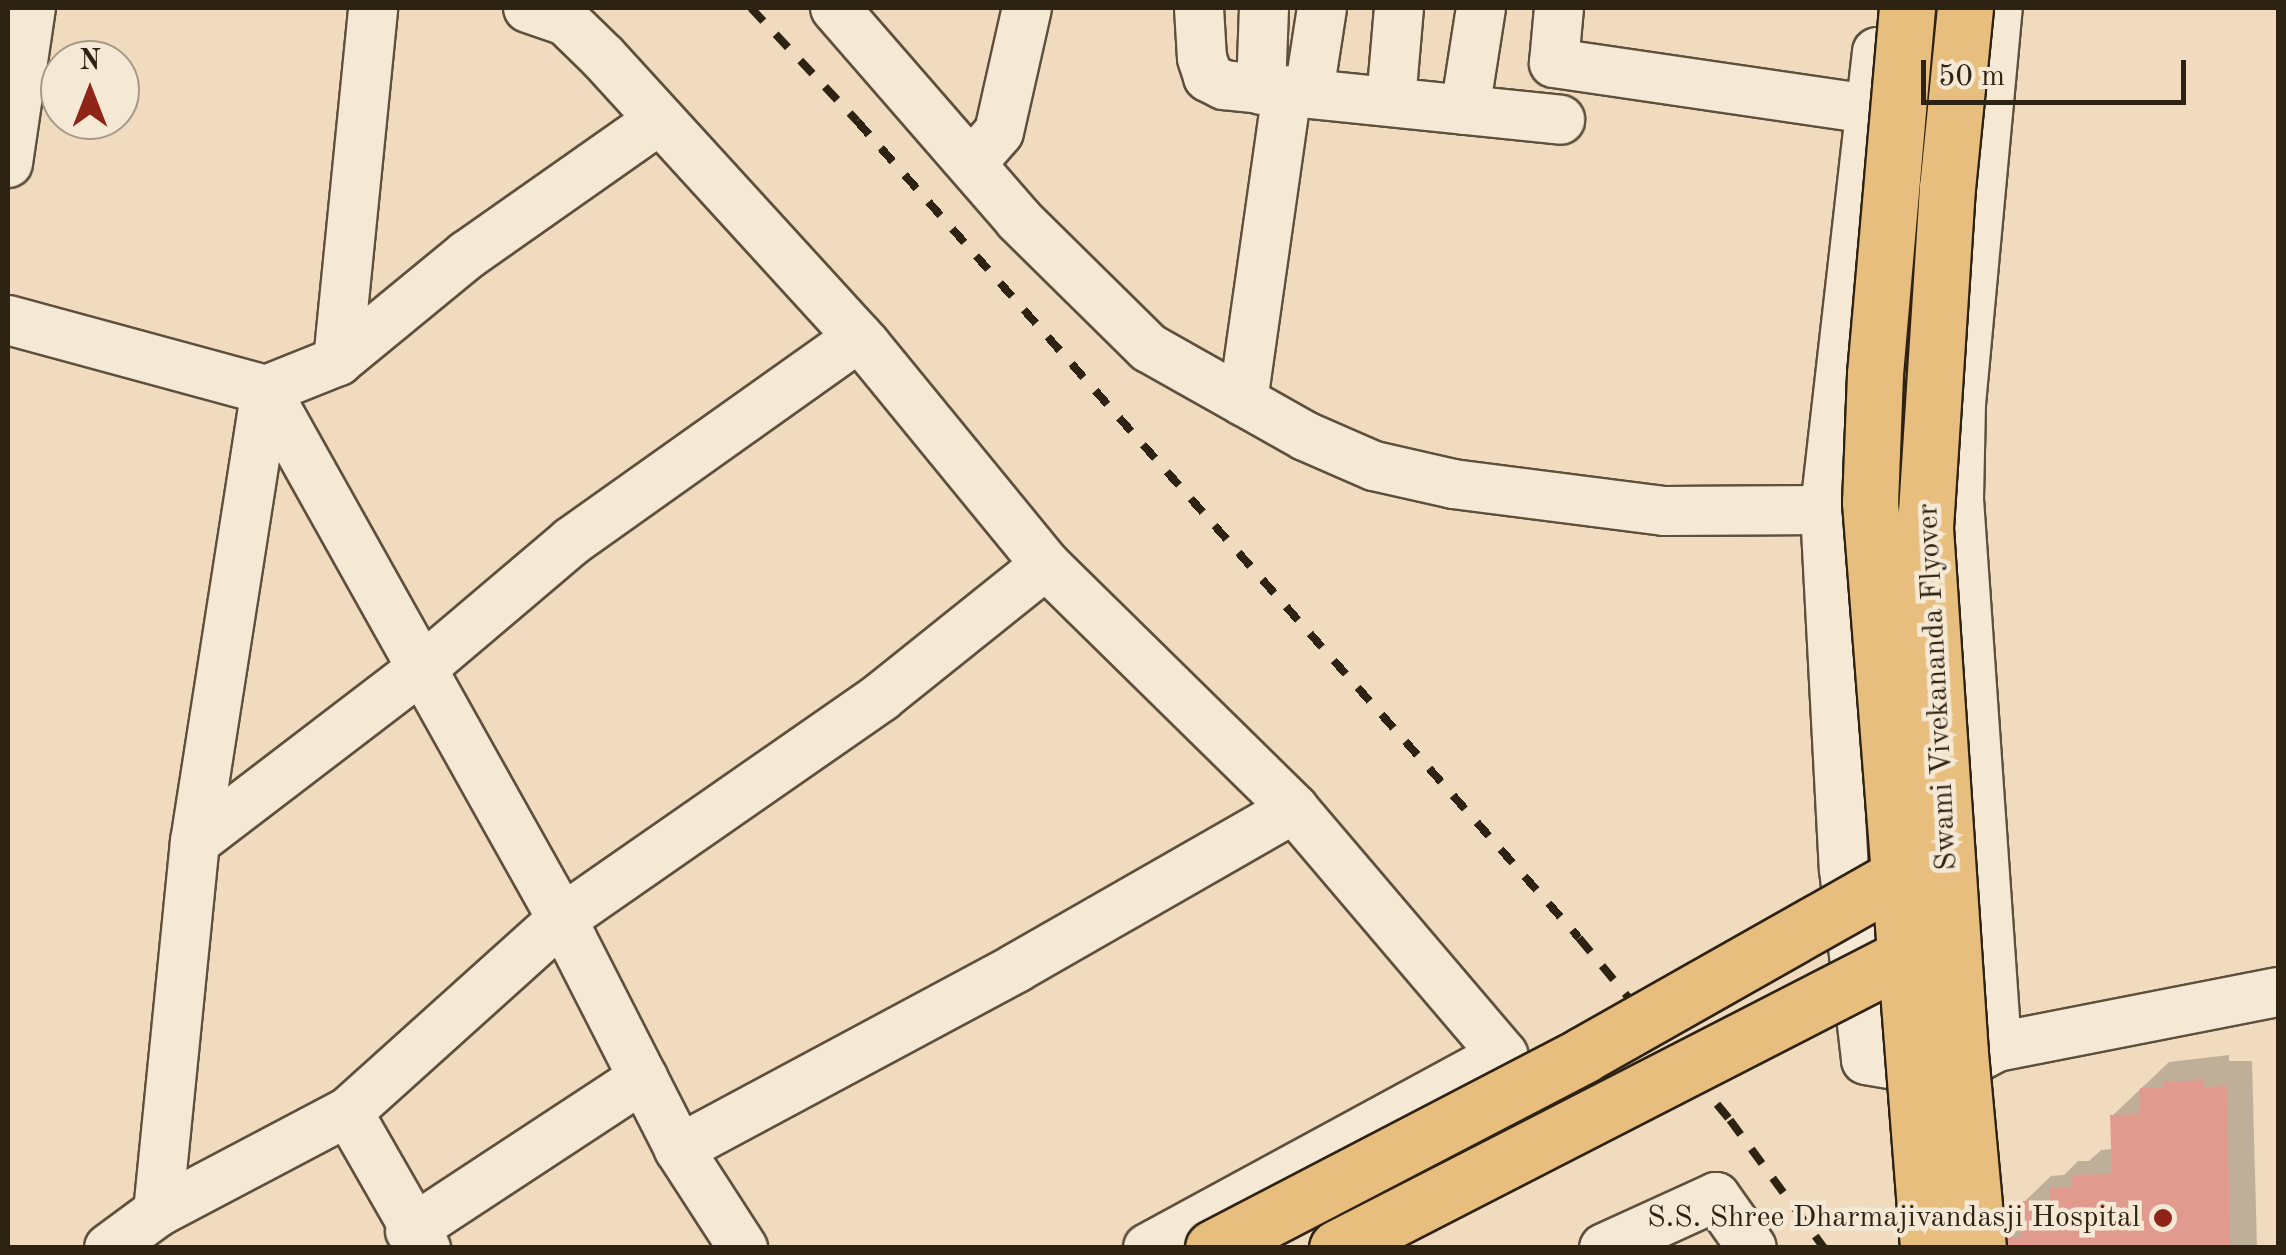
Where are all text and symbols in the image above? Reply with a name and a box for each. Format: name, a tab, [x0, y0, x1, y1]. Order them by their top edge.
north arrow	[40, 40, 140, 140]
scale bar	[1926, 40, 2191, 102]
text: N	[79, 48, 101, 76]
text: 50 m	[1938, 62, 2005, 92]
street label: Swami Vivekananda Flyover	[1910, 502, 1966, 872]
place label: S.S. Shree Dharmajivandasji Hospital	[1647, 1200, 2140, 1236]
marker: S.S. Shree Dharmajivandasji Hospital	[2150, 1205, 2176, 1231]

